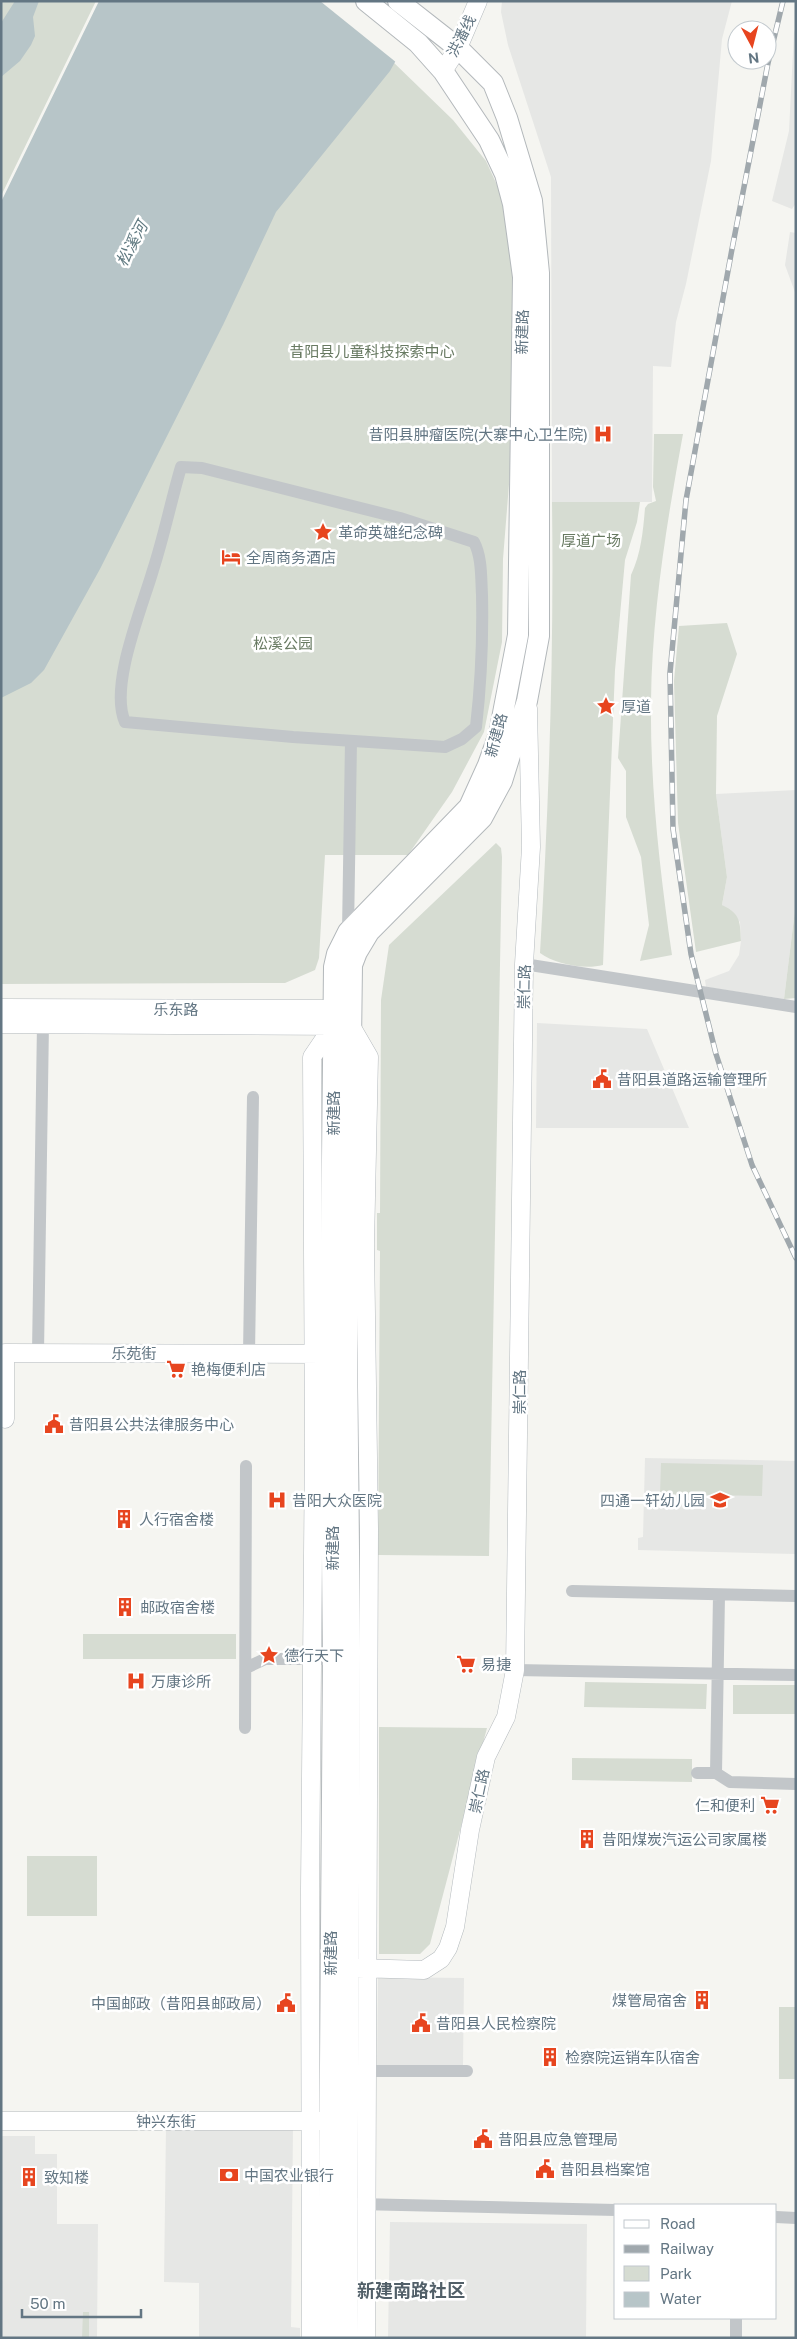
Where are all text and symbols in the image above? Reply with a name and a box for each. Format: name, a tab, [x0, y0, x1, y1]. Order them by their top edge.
street label: 洪潘线	[443, 12, 479, 60]
north arrow	[727, 20, 777, 70]
text: N	[747, 49, 760, 67]
water label: 松溪河	[112, 216, 153, 270]
street label: 新建路	[513, 309, 531, 355]
park label: 昔阳县儿童科技探索中心	[289, 343, 455, 360]
hospital icon: 昔阳县肿瘤医院(大寨中心卫生院)	[592, 423, 614, 445]
place label: 昔阳县肿瘤医院(大寨中心卫生院)	[369, 426, 588, 443]
place icon: 革命英雄纪念碑	[312, 521, 334, 543]
place label: 革命英雄纪念碑	[338, 524, 443, 541]
park label: 厚道广场	[561, 532, 621, 549]
hotel icon: 全周商务酒店	[220, 546, 242, 568]
place label: 全周商务酒店	[246, 549, 336, 566]
park label: 松溪公园	[253, 635, 313, 652]
place icon: 厚道	[595, 695, 617, 717]
place label: 厚道	[621, 698, 651, 715]
street label: 新建路	[482, 711, 510, 759]
street label: 崇仁路	[515, 964, 533, 1010]
street label: 乐东路	[153, 1001, 199, 1018]
public building icon: 昔阳县道路运输管理所	[591, 1068, 613, 1090]
place label: 昔阳县道路运输管理所	[617, 1071, 767, 1088]
street label: 新建路	[325, 1090, 342, 1136]
street label: 乐苑街	[111, 1345, 157, 1362]
supermarket icon: 艳梅便利店	[165, 1358, 187, 1380]
place label: 艳梅便利店	[191, 1361, 266, 1378]
street label: 崇仁路	[511, 1369, 528, 1415]
public building icon: 昔阳县公共法律服务中心	[43, 1413, 65, 1435]
place label: 昔阳县公共法律服务中心	[69, 1416, 234, 1433]
hospital icon: 昔阳大众医院	[266, 1489, 288, 1511]
school or university icon: 四通一轩幼儿园	[709, 1489, 731, 1511]
place label: 昔阳大众医院	[292, 1492, 382, 1509]
place label: 四通一轩幼儿园	[600, 1492, 705, 1509]
building icon: 人行宿舍楼	[113, 1508, 135, 1530]
place label: 人行宿舍楼	[139, 1511, 214, 1528]
street label: 新建路	[324, 1525, 341, 1571]
building icon: 邮政宿舍楼	[114, 1596, 136, 1618]
place label: 邮政宿舍楼	[140, 1599, 215, 1616]
place icon: 德行天下	[258, 1644, 280, 1666]
place label: 德行天下	[284, 1647, 344, 1664]
supermarket icon: 易捷	[455, 1653, 477, 1675]
place label: 易捷	[481, 1656, 511, 1673]
hospital icon: 万康诊所	[125, 1670, 147, 1692]
place label: 万康诊所	[151, 1673, 211, 1690]
street label: 崇仁路	[466, 1767, 492, 1815]
supermarket icon: 仁和便利	[759, 1794, 781, 1816]
place label: 仁和便利	[695, 1797, 755, 1814]
building icon: 昔阳煤炭汽运公司家属楼	[576, 1828, 598, 1850]
place label: 昔阳煤炭汽运公司家属楼	[602, 1831, 767, 1848]
street label: 新建路	[322, 1930, 339, 1976]
building icon: 煤管局宿舍	[691, 1989, 713, 2011]
public building icon: 中国邮政（昔阳县邮政局）	[275, 1992, 297, 2014]
place label: 煤管局宿舍	[612, 1992, 687, 2009]
place label: 中国邮政（昔阳县邮政局）	[91, 1995, 271, 2012]
public building icon: 昔阳县人民检察院	[410, 2012, 432, 2034]
place label: 昔阳县人民检察院	[436, 2015, 556, 2032]
building icon: 检察院运销车队宿舍	[539, 2046, 561, 2068]
place label: 检察院运销车队宿舍	[565, 2049, 700, 2066]
street label: 钟兴东街	[136, 2113, 196, 2130]
public building icon: 昔阳县应急管理局	[472, 2128, 494, 2150]
place label: 昔阳县应急管理局	[498, 2131, 618, 2148]
public building icon: 昔阳县档案馆	[534, 2158, 556, 2180]
place label: 昔阳县档案馆	[560, 2161, 650, 2178]
bank icon: 中国农业银行	[218, 2164, 240, 2186]
building icon: 致知楼	[18, 2166, 40, 2188]
place label: 中国农业银行	[244, 2167, 334, 2184]
place label: 致知楼	[44, 2169, 89, 2186]
legend	[614, 2204, 777, 2319]
text: Road	[660, 2215, 696, 2232]
text: Railway	[660, 2240, 714, 2257]
text: Park	[660, 2265, 692, 2282]
district label: 新建南路社区	[357, 2280, 465, 2301]
scale bar	[22, 2286, 141, 2318]
text: Water	[660, 2290, 702, 2307]
text: 50 m	[30, 2295, 65, 2312]

